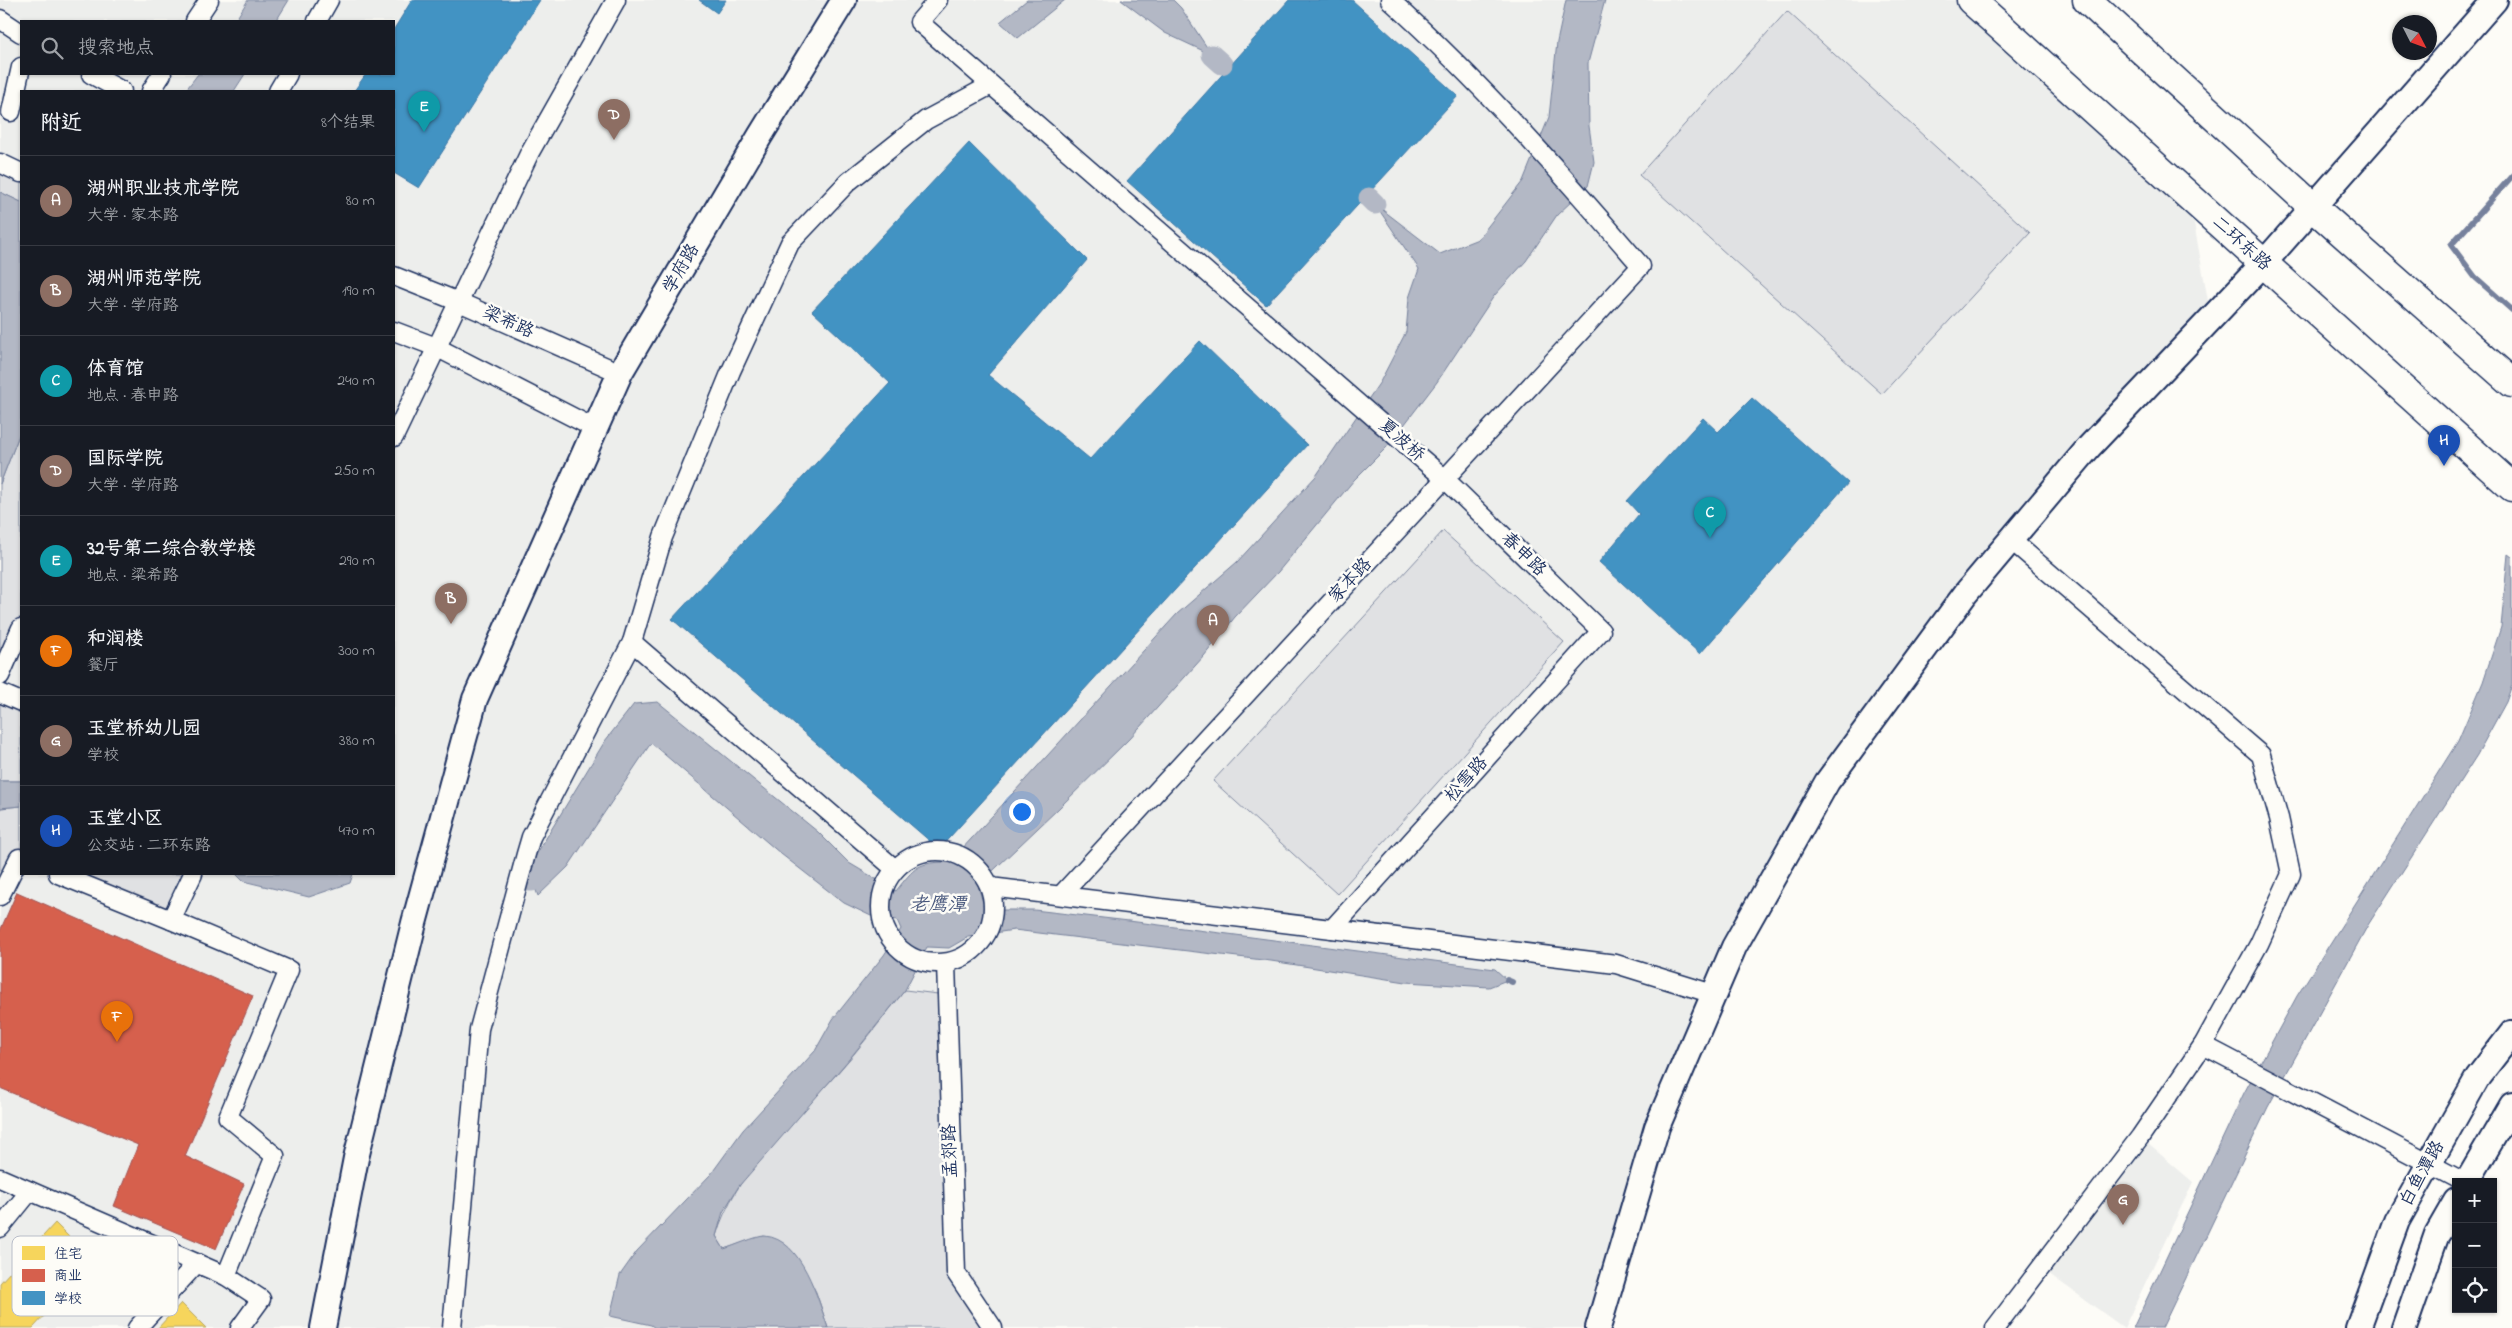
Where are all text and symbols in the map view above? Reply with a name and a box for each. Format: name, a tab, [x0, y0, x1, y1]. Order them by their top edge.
north arrow	[2392, 15, 2437, 60]
search box	[20, 20, 395, 75]
icon: search	[38, 34, 66, 62]
text: 搜索地点	[78, 35, 154, 62]
pin: E	[408, 91, 440, 132]
pin: D	[598, 99, 630, 140]
text: 附近	[40, 109, 82, 139]
text: 8个结果	[321, 111, 375, 135]
text: 湖州职业技术学院	[87, 176, 239, 203]
text: A	[51, 189, 61, 213]
text: 80 m	[346, 189, 375, 213]
text: 大学 · 家本路	[87, 204, 178, 228]
street label: 二环东路	[2206, 210, 2276, 278]
street label: 学府路	[657, 239, 707, 299]
text: 湖州师范学院	[87, 266, 201, 293]
text: B	[51, 279, 61, 303]
text: 190 m	[342, 279, 375, 303]
text: 大学 · 学府路	[87, 294, 178, 318]
street label: 梁希路	[478, 300, 538, 346]
text: 体育馆	[87, 356, 144, 383]
text: C	[52, 369, 60, 393]
text: 240 m	[337, 369, 375, 393]
text: 地点 · 春申路	[87, 384, 178, 408]
street label: 夏波桥	[1372, 413, 1430, 469]
pin: H	[2428, 425, 2460, 466]
text: 国际学院	[87, 446, 163, 473]
text: D	[50, 459, 62, 483]
text: 250 m	[335, 459, 375, 483]
text: 大学 · 学府路	[87, 474, 178, 498]
pin: C	[1694, 497, 1726, 538]
street label: 春申路	[1495, 527, 1551, 583]
text: 32号第二综合教学楼	[87, 536, 256, 563]
text: E	[51, 549, 61, 573]
text: 290 m	[339, 549, 375, 573]
street label: 家本路	[1323, 552, 1379, 610]
text: 地点 · 梁希路	[87, 564, 178, 588]
pin: B	[435, 583, 467, 624]
pin: A	[1197, 605, 1229, 646]
text: 和润楼	[87, 626, 144, 653]
text: F	[51, 639, 61, 663]
text: 300 m	[338, 639, 375, 663]
text: 餐厅	[87, 654, 119, 678]
text: 玉堂桥幼儿园	[87, 716, 201, 743]
text: G	[51, 729, 61, 753]
text: 380 m	[339, 729, 375, 753]
text: 学校	[87, 744, 119, 768]
street label: 松雪路	[1439, 751, 1495, 809]
your location	[1009, 799, 1035, 825]
text: 玉堂小区	[87, 806, 163, 833]
text: H	[51, 819, 61, 843]
text: 470 m	[338, 819, 375, 843]
text: 公交站 · 二环东路	[87, 834, 210, 858]
water label: 老鹰潭	[909, 892, 968, 919]
pin: F	[101, 1001, 133, 1042]
street label: 孟郊路	[937, 1124, 965, 1178]
street label: 白鱼潭路	[2394, 1136, 2452, 1212]
map controls	[2452, 1178, 2497, 1313]
button: +	[2452, 1178, 2497, 1223]
pin: G	[2107, 1184, 2139, 1225]
button: −	[2452, 1223, 2497, 1268]
legend	[12, 1236, 178, 1316]
text: 住宅	[54, 1244, 82, 1265]
text: 商业	[54, 1266, 82, 1287]
button: locate	[2452, 1268, 2497, 1313]
text: 学校	[54, 1289, 82, 1310]

